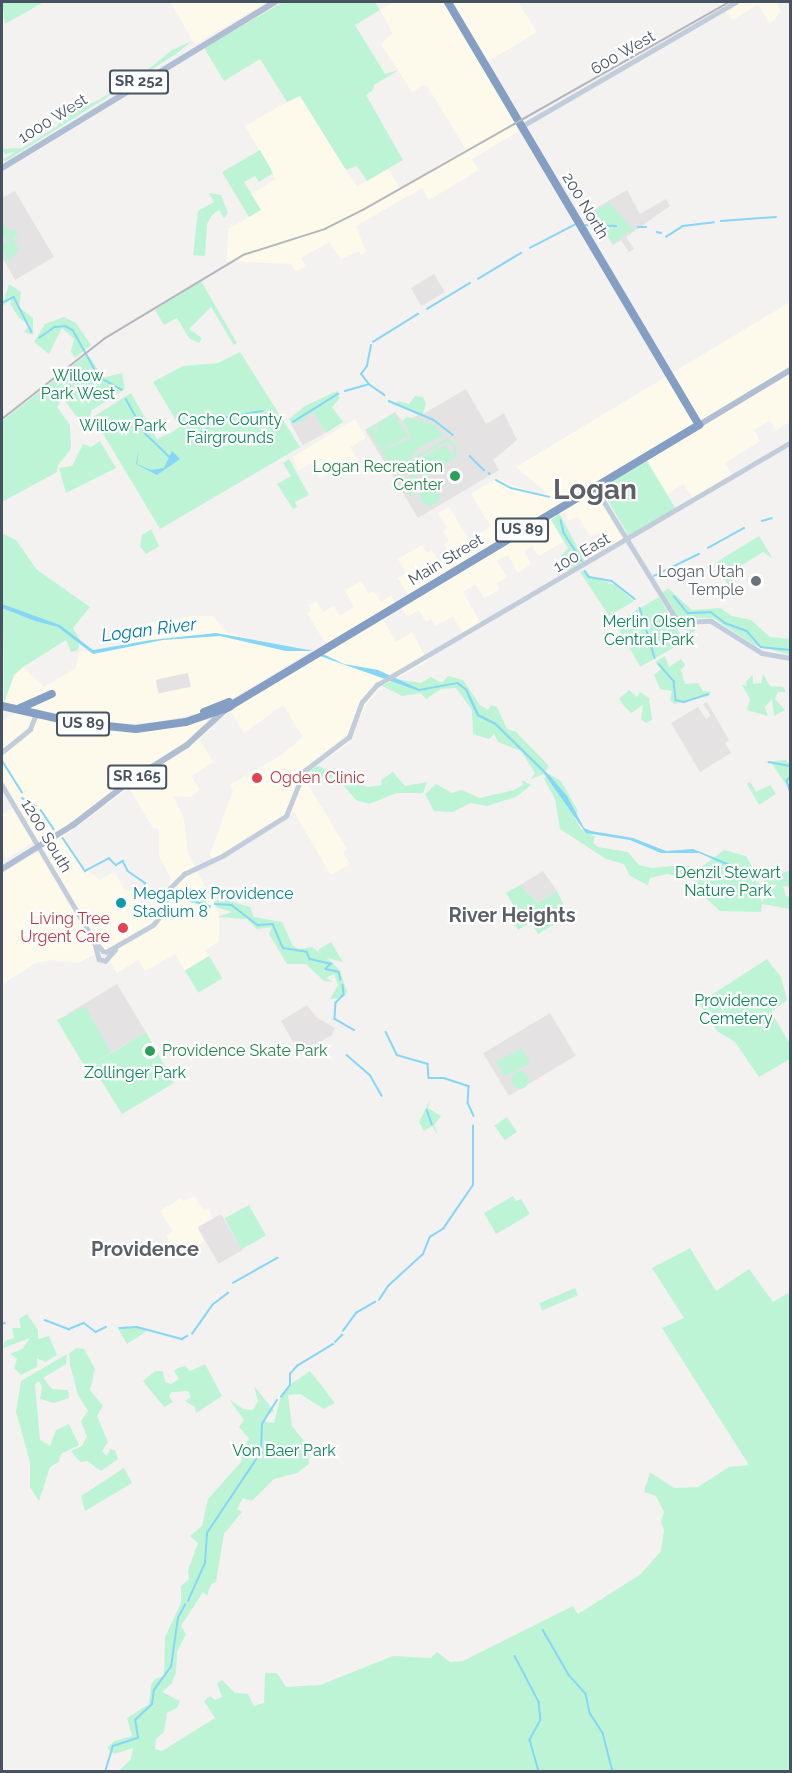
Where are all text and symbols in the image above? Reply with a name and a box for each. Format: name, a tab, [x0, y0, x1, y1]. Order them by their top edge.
street label: 600 West	[587, 27, 659, 79]
road number: SR 252	[109, 70, 169, 94]
street label: 1000 West	[15, 90, 91, 148]
street label: 200 North	[558, 169, 612, 243]
park label: Willow Park West	[41, 366, 115, 404]
park label: Cache County Fairgrounds	[178, 410, 282, 448]
park label: Willow Park	[79, 416, 167, 436]
place label: Logan Recreation Center	[313, 457, 443, 495]
marker: Logan Recreation Center	[448, 469, 462, 483]
district label: Logan	[553, 473, 637, 507]
road number: US 89	[495, 518, 549, 542]
street label: 100 East	[550, 529, 614, 577]
street label: Main Street	[405, 530, 487, 590]
place label: Logan Utah Temple	[658, 562, 744, 600]
marker: Logan Utah Temple	[749, 574, 763, 588]
park label: Merlin Olsen Central Park	[603, 612, 695, 650]
water label: Logan River	[100, 613, 198, 647]
road number: US 89	[56, 712, 110, 736]
road number: SR 165	[107, 765, 167, 789]
place label: Ogden Clinic	[270, 768, 365, 788]
marker: Ogden Clinic	[248, 769, 266, 787]
street label: 1200 South	[17, 796, 75, 876]
park label: Denzil Stewart Nature Park	[675, 863, 781, 901]
place label: Megaplex Providence Stadium 8	[133, 884, 294, 922]
marker: Megaplex Providence Stadium 8	[114, 896, 128, 910]
district label: River Heights	[448, 903, 576, 927]
place label: Living Tree Urgent Care	[20, 909, 110, 947]
marker: Living Tree Urgent Care	[114, 919, 132, 937]
park label: Providence Cemetery	[694, 991, 778, 1029]
place label: Providence Skate Park	[162, 1041, 328, 1061]
marker: Providence Skate Park	[143, 1044, 157, 1058]
park label: Zollinger Park	[84, 1063, 186, 1083]
district label: Providence	[91, 1237, 199, 1261]
park label: Von Baer Park	[232, 1441, 336, 1461]

